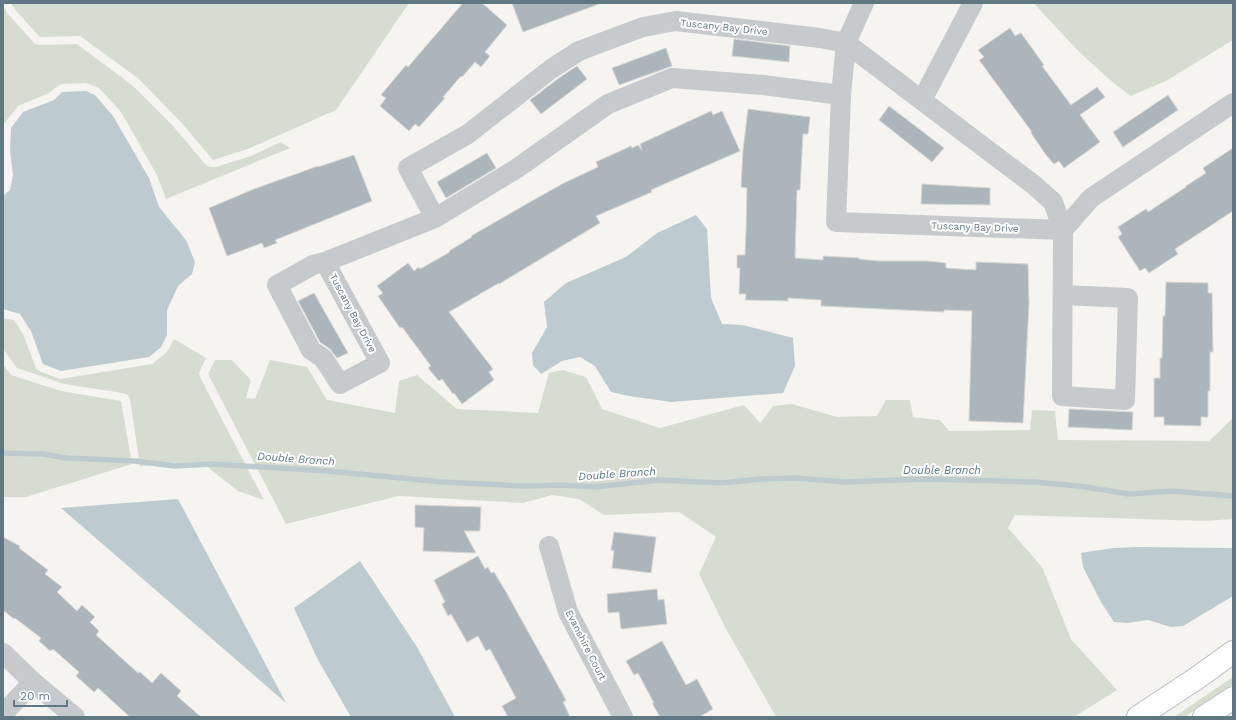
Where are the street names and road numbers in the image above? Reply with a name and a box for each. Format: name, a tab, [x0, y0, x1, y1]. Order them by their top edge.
street label: Tuscany Bay Drive	[680, 17, 768, 37]
street label: Tuscany Bay Drive	[931, 220, 1019, 234]
street label: Tuscany Bay Drive	[328, 272, 379, 354]
street label: Evanshire Court	[564, 608, 609, 683]

